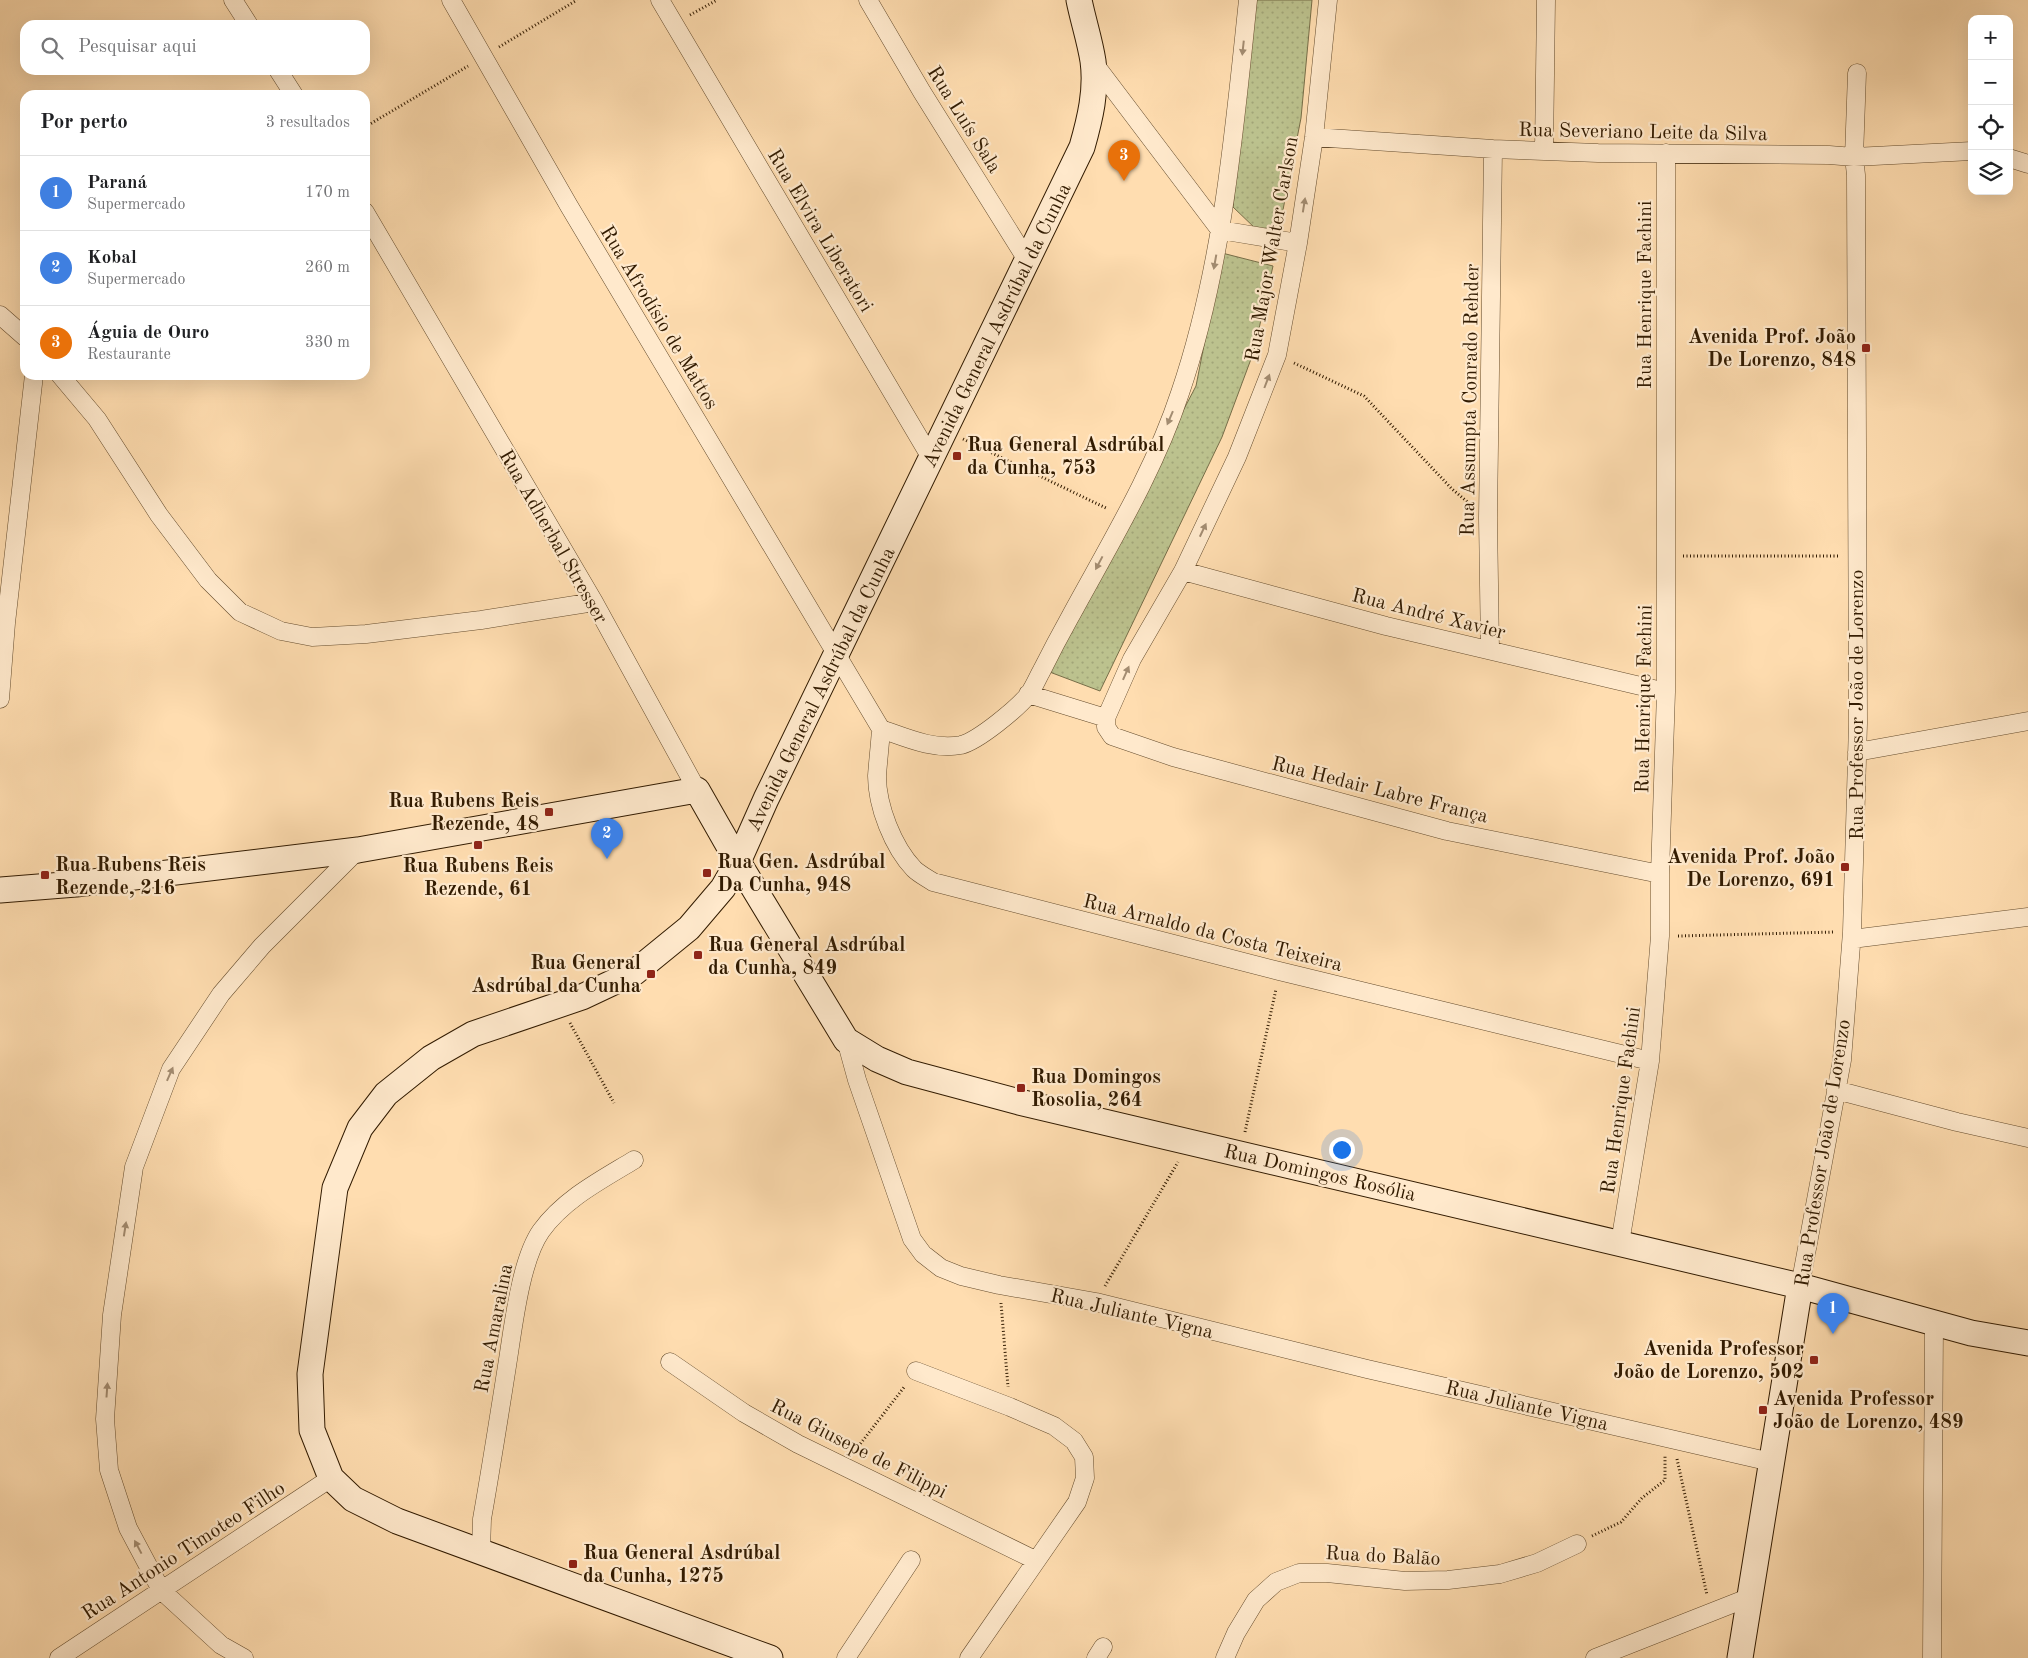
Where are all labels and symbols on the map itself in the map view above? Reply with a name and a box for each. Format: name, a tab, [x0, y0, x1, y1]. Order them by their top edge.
one-way arrow	[1239, 41, 1247, 57]
street label: Rua Luís Sala	[923, 63, 1004, 177]
street label: Rua Severiano Leite da Silva	[1518, 121, 1768, 145]
street label: Rua Major Walter Carlson	[1243, 135, 1303, 364]
pin: 3	[1108, 140, 1140, 181]
street label: Rua Elvira Liberatori	[763, 146, 876, 316]
street label: Avenida General Asdrúbal da Cunha	[920, 180, 1076, 471]
one-way arrow	[1300, 197, 1308, 213]
street label: Rua Henrique Fachini	[1636, 201, 1656, 389]
street label: Rua Afrodísio de Mattos	[596, 223, 721, 413]
one-way arrow	[1210, 254, 1218, 270]
street label: Rua Assumpta Conrado Rehder	[1459, 263, 1483, 537]
place label: Avenida Prof. João De Lorenzo, 848	[1688, 328, 1856, 371]
marker: Avenida Prof. João De Lorenzo, 848	[1860, 342, 1872, 354]
one-way arrow	[1263, 373, 1271, 388]
one-way arrow	[1166, 410, 1174, 425]
place label: Rua General Asdrúbal da Cunha, 753	[967, 436, 1164, 479]
street label: Rua Adherbal Stresser	[494, 447, 610, 627]
marker: Rua General Asdrúbal da Cunha, 753	[951, 450, 963, 462]
one-way arrow	[1199, 523, 1207, 537]
street label: Avenida General Asdrúbal da Cunha	[744, 544, 900, 835]
one-way arrow	[1095, 556, 1103, 570]
street label: Rua Professor João de Lorenzo	[1848, 570, 1868, 840]
street label: Rua André Xavier	[1350, 586, 1507, 644]
street label: Rua Henrique Fachini	[1633, 605, 1657, 794]
one-way arrow	[1122, 666, 1130, 680]
street label: Rua Hedair Labre França	[1269, 754, 1490, 828]
place label: Rua Rubens Reis Rezende, 48	[388, 792, 539, 835]
marker: Rua Rubens Reis Rezende, 48	[543, 806, 555, 818]
pin: 2	[591, 818, 623, 859]
marker: Rua Rubens Reis Rezende, 61	[472, 839, 484, 851]
place label: Avenida Prof. João De Lorenzo, 691	[1667, 848, 1835, 891]
place label: Rua Gen. Asdrúbal Da Cunha, 948	[717, 853, 886, 896]
place label: Rua Rubens Reis Rezende, 216	[55, 856, 206, 899]
place label: Rua Rubens Reis Rezende, 61	[403, 857, 553, 900]
marker: Avenida Prof. João De Lorenzo, 691	[1839, 861, 1851, 873]
marker: Rua Gen. Asdrúbal Da Cunha, 948	[701, 867, 713, 879]
marker: Rua Rubens Reis Rezende, 216	[39, 869, 51, 881]
street label: Rua Arnaldo da Costa Teixeira	[1081, 892, 1344, 976]
place label: Rua General Asdrúbal da Cunha, 849	[708, 936, 905, 979]
marker: Rua General Asdrúbal da Cunha, 849	[692, 949, 704, 961]
place label: Rua General Asdrúbal da Cunha	[471, 954, 641, 997]
marker: Rua General Asdrúbal da Cunha	[645, 968, 657, 980]
street label: Rua Henrique Fachini	[1599, 1005, 1645, 1195]
street label: Rua Professor João de Lorenzo	[1793, 1018, 1855, 1289]
one-way arrow	[165, 1066, 174, 1081]
place label: Rua Domingos Rosolia, 264	[1031, 1068, 1161, 1111]
marker: Rua Domingos Rosolia, 264	[1015, 1082, 1027, 1094]
your location	[1329, 1137, 1355, 1163]
street label: Rua Domingos Rosólia	[1222, 1142, 1418, 1206]
one-way arrow	[121, 1220, 129, 1236]
street label: Rua Amaralina	[473, 1262, 517, 1395]
street label: Rua Juliante Vigna	[1048, 1286, 1215, 1343]
pin: 1	[1817, 1293, 1849, 1334]
place label: Avenida Professor João de Lorenzo, 502	[1613, 1340, 1804, 1383]
marker: Avenida Professor João de Lorenzo, 502	[1808, 1354, 1820, 1366]
street label: Rua Juliante Vigna	[1443, 1378, 1610, 1435]
one-way arrow	[103, 1382, 111, 1398]
place label: Avenida Professor João de Lorenzo, 489	[1773, 1390, 1964, 1433]
street label: Rua Giusepe de Filippi	[767, 1397, 950, 1503]
marker: Avenida Professor João de Lorenzo, 489	[1757, 1404, 1769, 1416]
street label: Rua Antonio Timoteo Filho	[79, 1479, 289, 1625]
one-way arrow	[134, 1540, 143, 1553]
place label: Rua General Asdrúbal da Cunha, 1275	[583, 1544, 780, 1587]
street label: Rua do Balão	[1325, 1544, 1441, 1570]
marker: Rua General Asdrúbal da Cunha, 1275	[567, 1558, 579, 1570]

